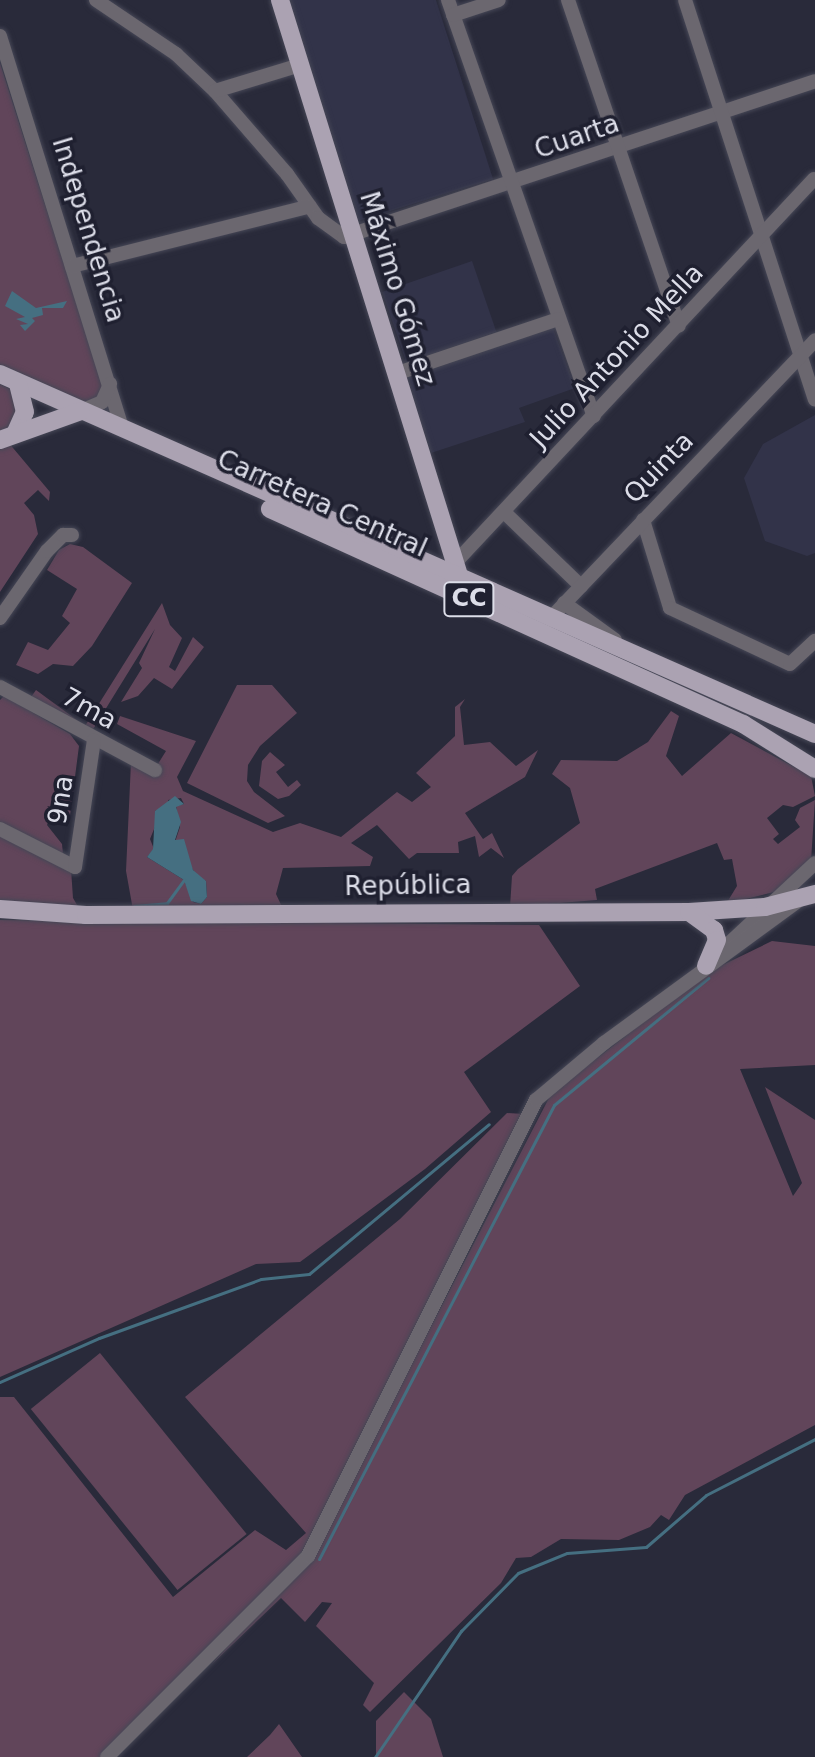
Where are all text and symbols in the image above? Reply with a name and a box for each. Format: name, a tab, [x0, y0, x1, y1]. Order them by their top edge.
street label: Cuarta	[531, 108, 623, 166]
street label: Independencia	[45, 134, 131, 326]
street label: Máximo Gómez	[353, 188, 441, 390]
street label: Julio Antonio Mella	[524, 258, 710, 454]
street label: Quinta	[618, 426, 700, 510]
street label: Carretera Central	[212, 444, 432, 564]
road number: CC	[443, 579, 495, 619]
street label: 7ma	[56, 681, 122, 737]
street label: 9na	[42, 773, 80, 827]
street label: República	[344, 869, 472, 903]

